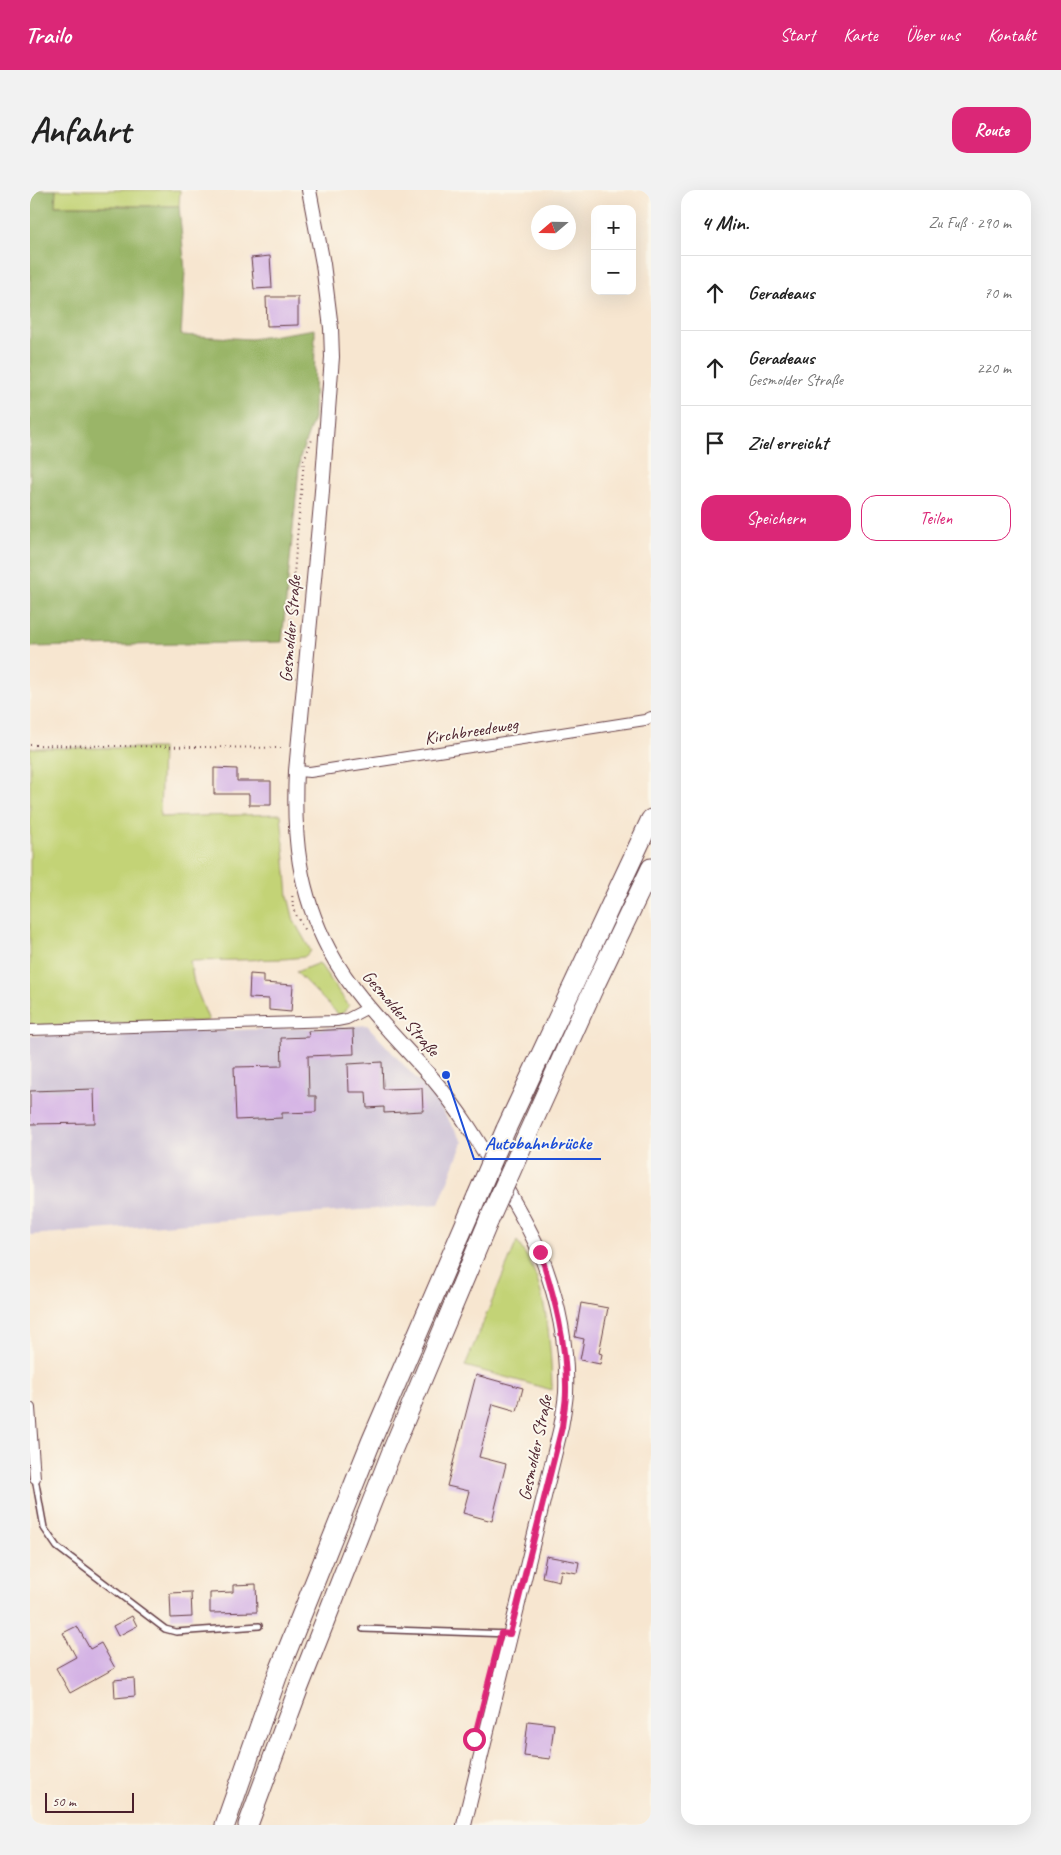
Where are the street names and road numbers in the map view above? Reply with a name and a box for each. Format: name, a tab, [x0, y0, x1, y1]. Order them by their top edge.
street label: Gesmolder Straße	[274, 574, 306, 683]
street label: Kirchbreedeweg	[423, 713, 521, 749]
street label: Gesmolder Straße	[358, 965, 445, 1061]
street label: Gesmolder Straße	[513, 1392, 557, 1503]

